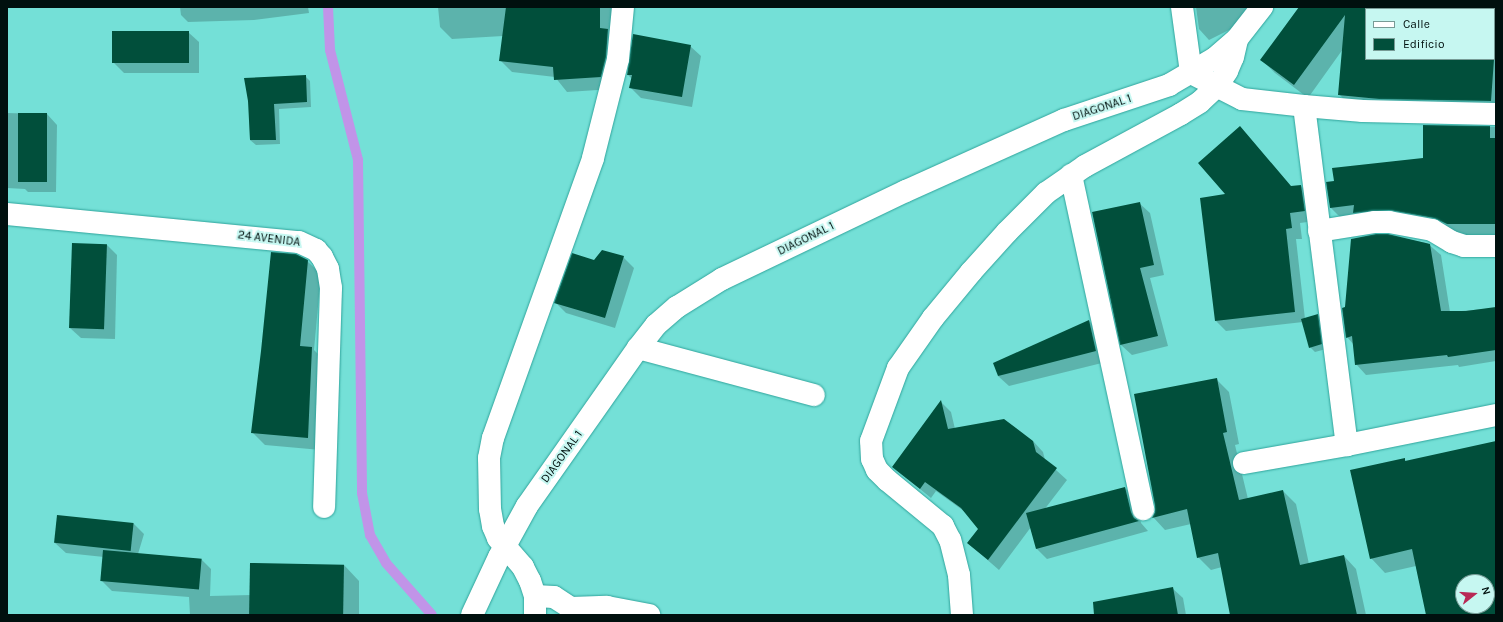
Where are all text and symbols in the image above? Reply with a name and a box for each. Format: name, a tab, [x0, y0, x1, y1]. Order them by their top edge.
legend	[1365, 8, 1495, 60]
text: Calle	[1403, 17, 1430, 31]
text: Edificio	[1403, 37, 1444, 51]
street label: DIAGONAL 1	[1071, 92, 1133, 124]
street label: DIAGONAL 1	[775, 219, 837, 259]
street label: 24 AVENIDA	[237, 228, 301, 250]
street label: DIAGONAL 1	[538, 428, 586, 486]
north arrow	[1455, 574, 1495, 614]
text: N	[1479, 585, 1493, 596]

